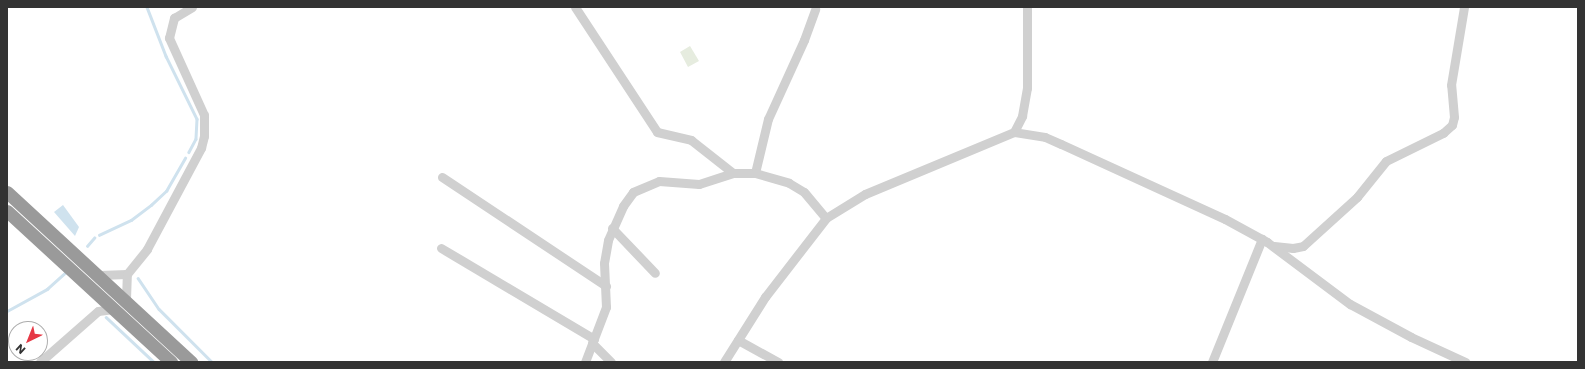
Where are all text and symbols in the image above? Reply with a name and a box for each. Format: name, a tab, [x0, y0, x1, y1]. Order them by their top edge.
north arrow	[8, 321, 48, 361]
text: N	[12, 340, 29, 358]

